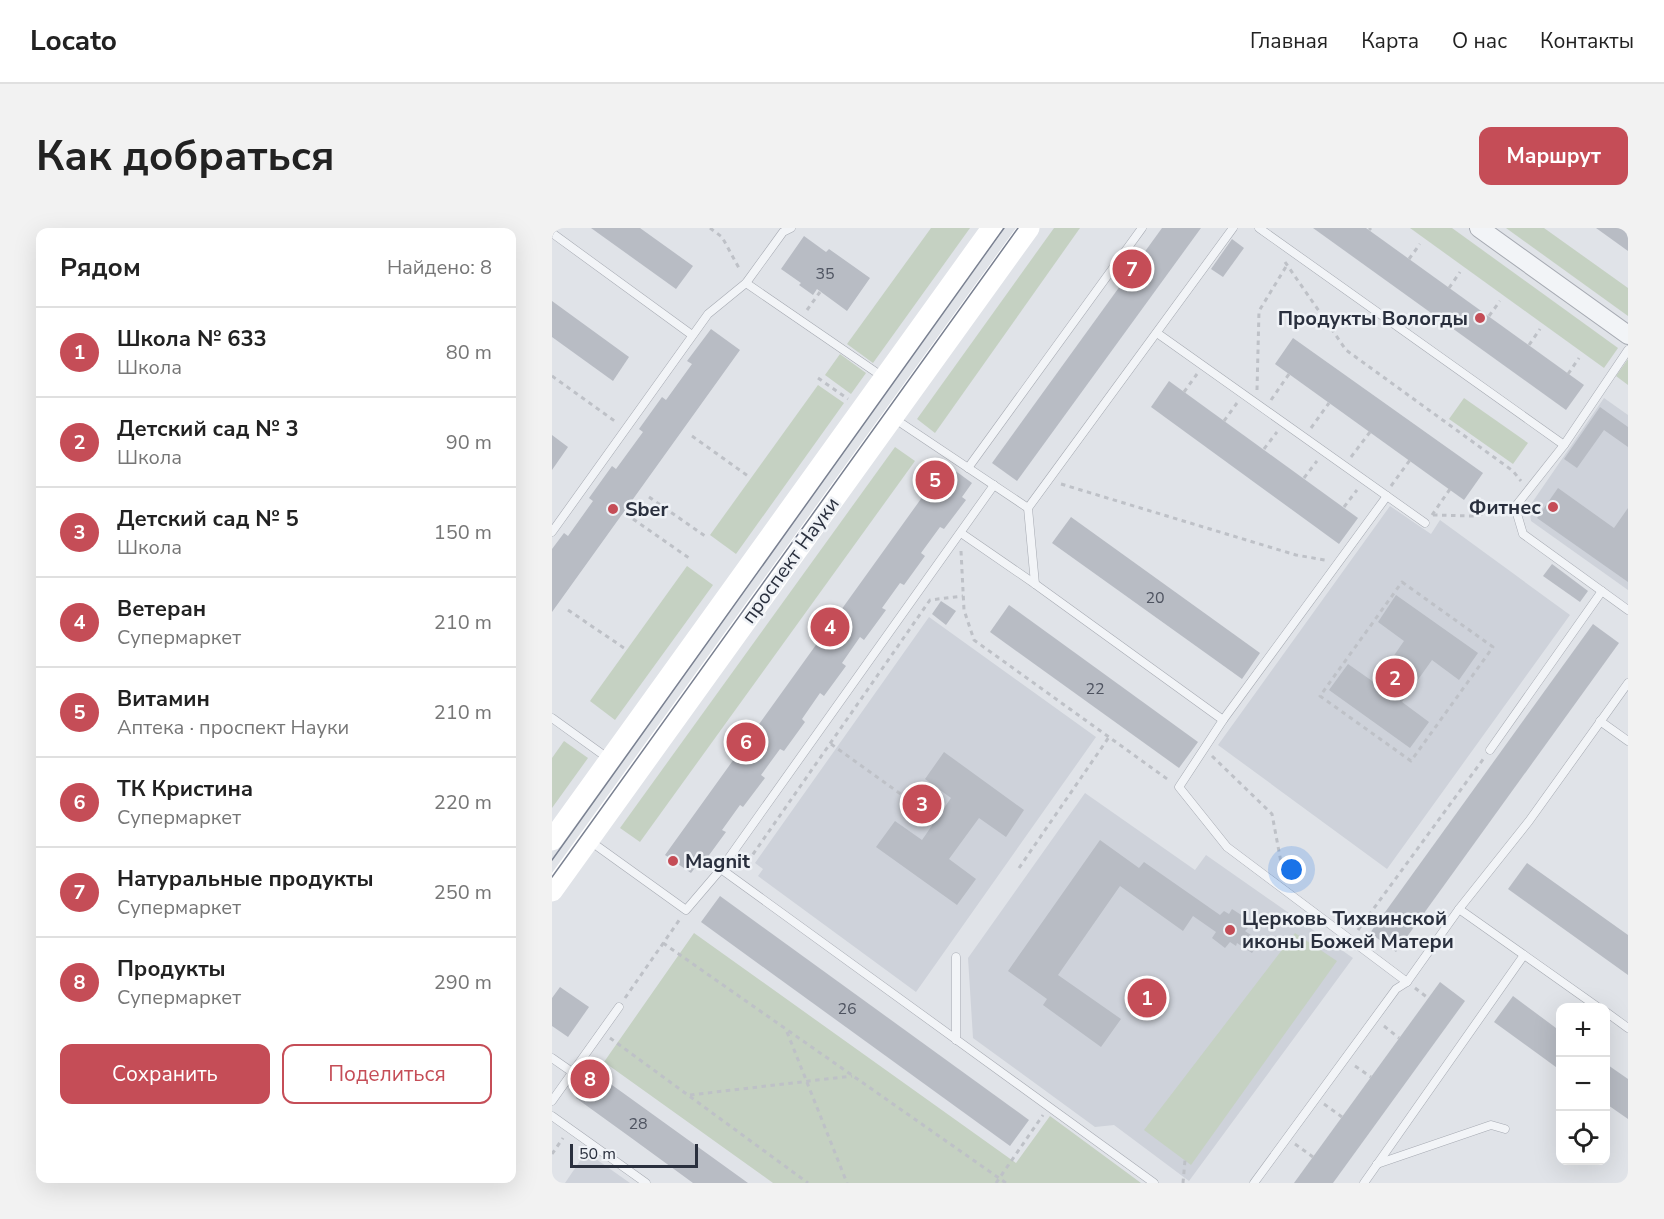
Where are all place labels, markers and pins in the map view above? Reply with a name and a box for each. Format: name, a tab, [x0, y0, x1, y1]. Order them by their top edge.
pin: 7	[1112, 246, 1152, 291]
place label: Продукты Вологды	[1278, 305, 1468, 332]
marker: Продукты Вологды	[1473, 311, 1487, 325]
pin: 5	[916, 458, 955, 502]
place label: Фитнес	[1469, 494, 1541, 521]
place label: Sber	[625, 496, 668, 523]
marker: Фитнес	[1546, 500, 1560, 514]
marker: Sber	[606, 502, 620, 516]
pin: 4	[810, 604, 850, 650]
pin: 2	[1376, 656, 1414, 700]
pin: 6	[726, 720, 766, 764]
pin: 3	[902, 782, 941, 826]
place label: Magnit	[685, 848, 750, 875]
marker: Magnit	[666, 854, 680, 868]
place label: Церковь Тихвинской иконы Божей Матери	[1242, 905, 1454, 955]
marker: Церковь Тихвинской иконы Божей Матери	[1223, 923, 1237, 937]
pin: 1	[1128, 976, 1166, 1020]
pin: 8	[570, 1056, 609, 1102]

